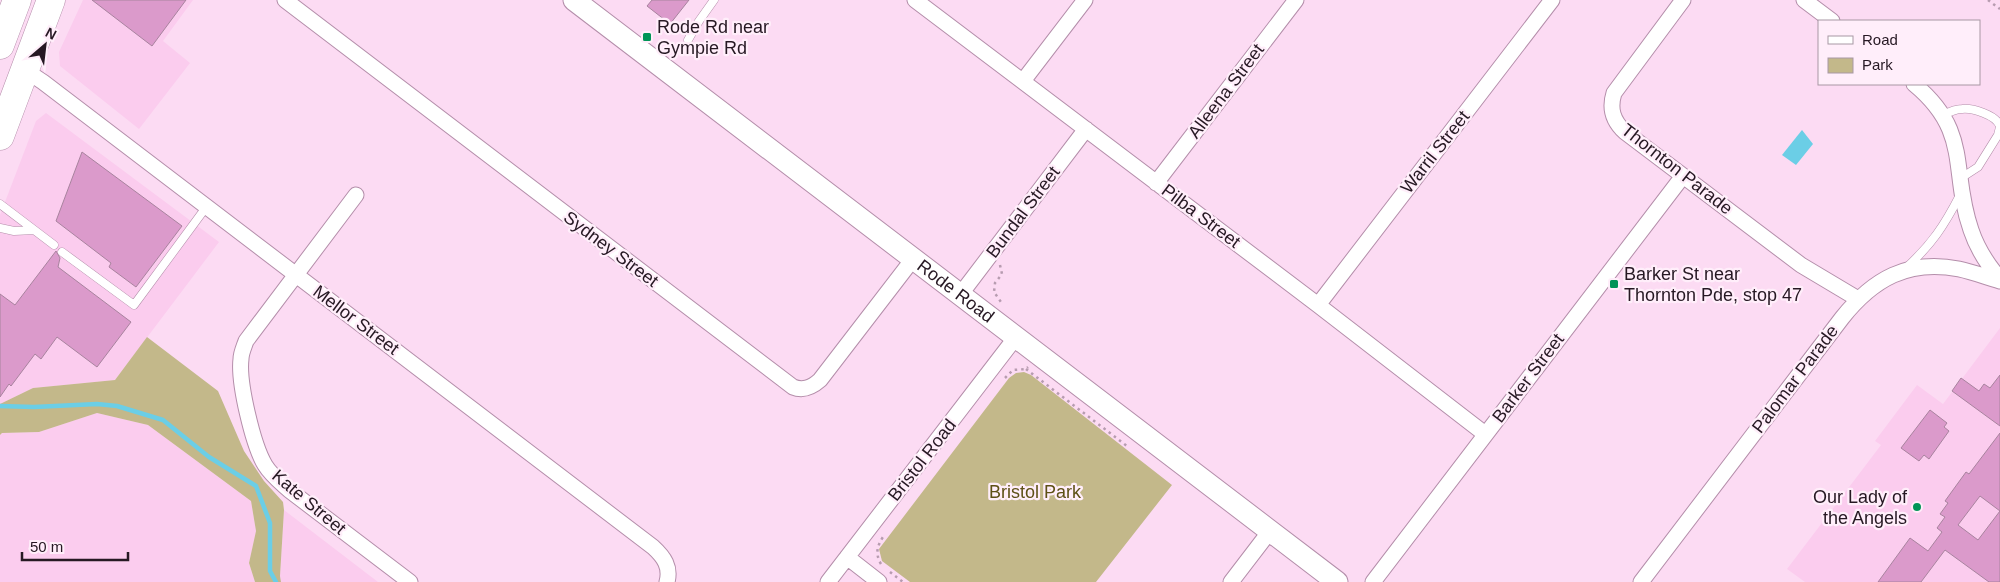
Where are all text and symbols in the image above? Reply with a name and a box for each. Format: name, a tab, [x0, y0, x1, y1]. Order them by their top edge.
place label: Rode Rd near Gympie Rd	[657, 17, 769, 58]
north arrow	[20, 20, 70, 70]
legend	[1818, 20, 1980, 85]
text: N	[43, 24, 59, 43]
marker: Rode Rd near Gympie Rd	[641, 31, 653, 43]
text: Road	[1862, 31, 1898, 48]
street label: Alleena Street	[1184, 40, 1268, 142]
text: Park	[1862, 56, 1893, 73]
street label: Warril Street	[1397, 107, 1473, 197]
street label: Thornton Parade	[1618, 120, 1736, 218]
street label: Bundal Street	[982, 162, 1064, 262]
street label: Pilba Street	[1158, 180, 1244, 252]
street label: Sydney Street	[560, 207, 662, 291]
street label: Rode Road	[913, 256, 998, 327]
place label: Barker St near Thornton Pde, stop 47	[1624, 264, 1802, 305]
marker: Barker St near Thornton Pde, stop 47	[1608, 278, 1620, 290]
street label: Mellor Street	[309, 281, 403, 359]
street label: Palomar Parade	[1748, 321, 1842, 437]
street label: Barker Street	[1488, 330, 1568, 426]
street label: Bristol Road	[884, 415, 960, 505]
street label: Kate Street	[268, 465, 350, 539]
park label: Bristol Park	[989, 482, 1082, 502]
place label: Our Lady of the Angels	[1813, 487, 1908, 528]
marker: Our Lady of the Angels	[1911, 501, 1923, 513]
scale bar	[22, 530, 129, 562]
text: 50 m	[30, 538, 63, 555]

